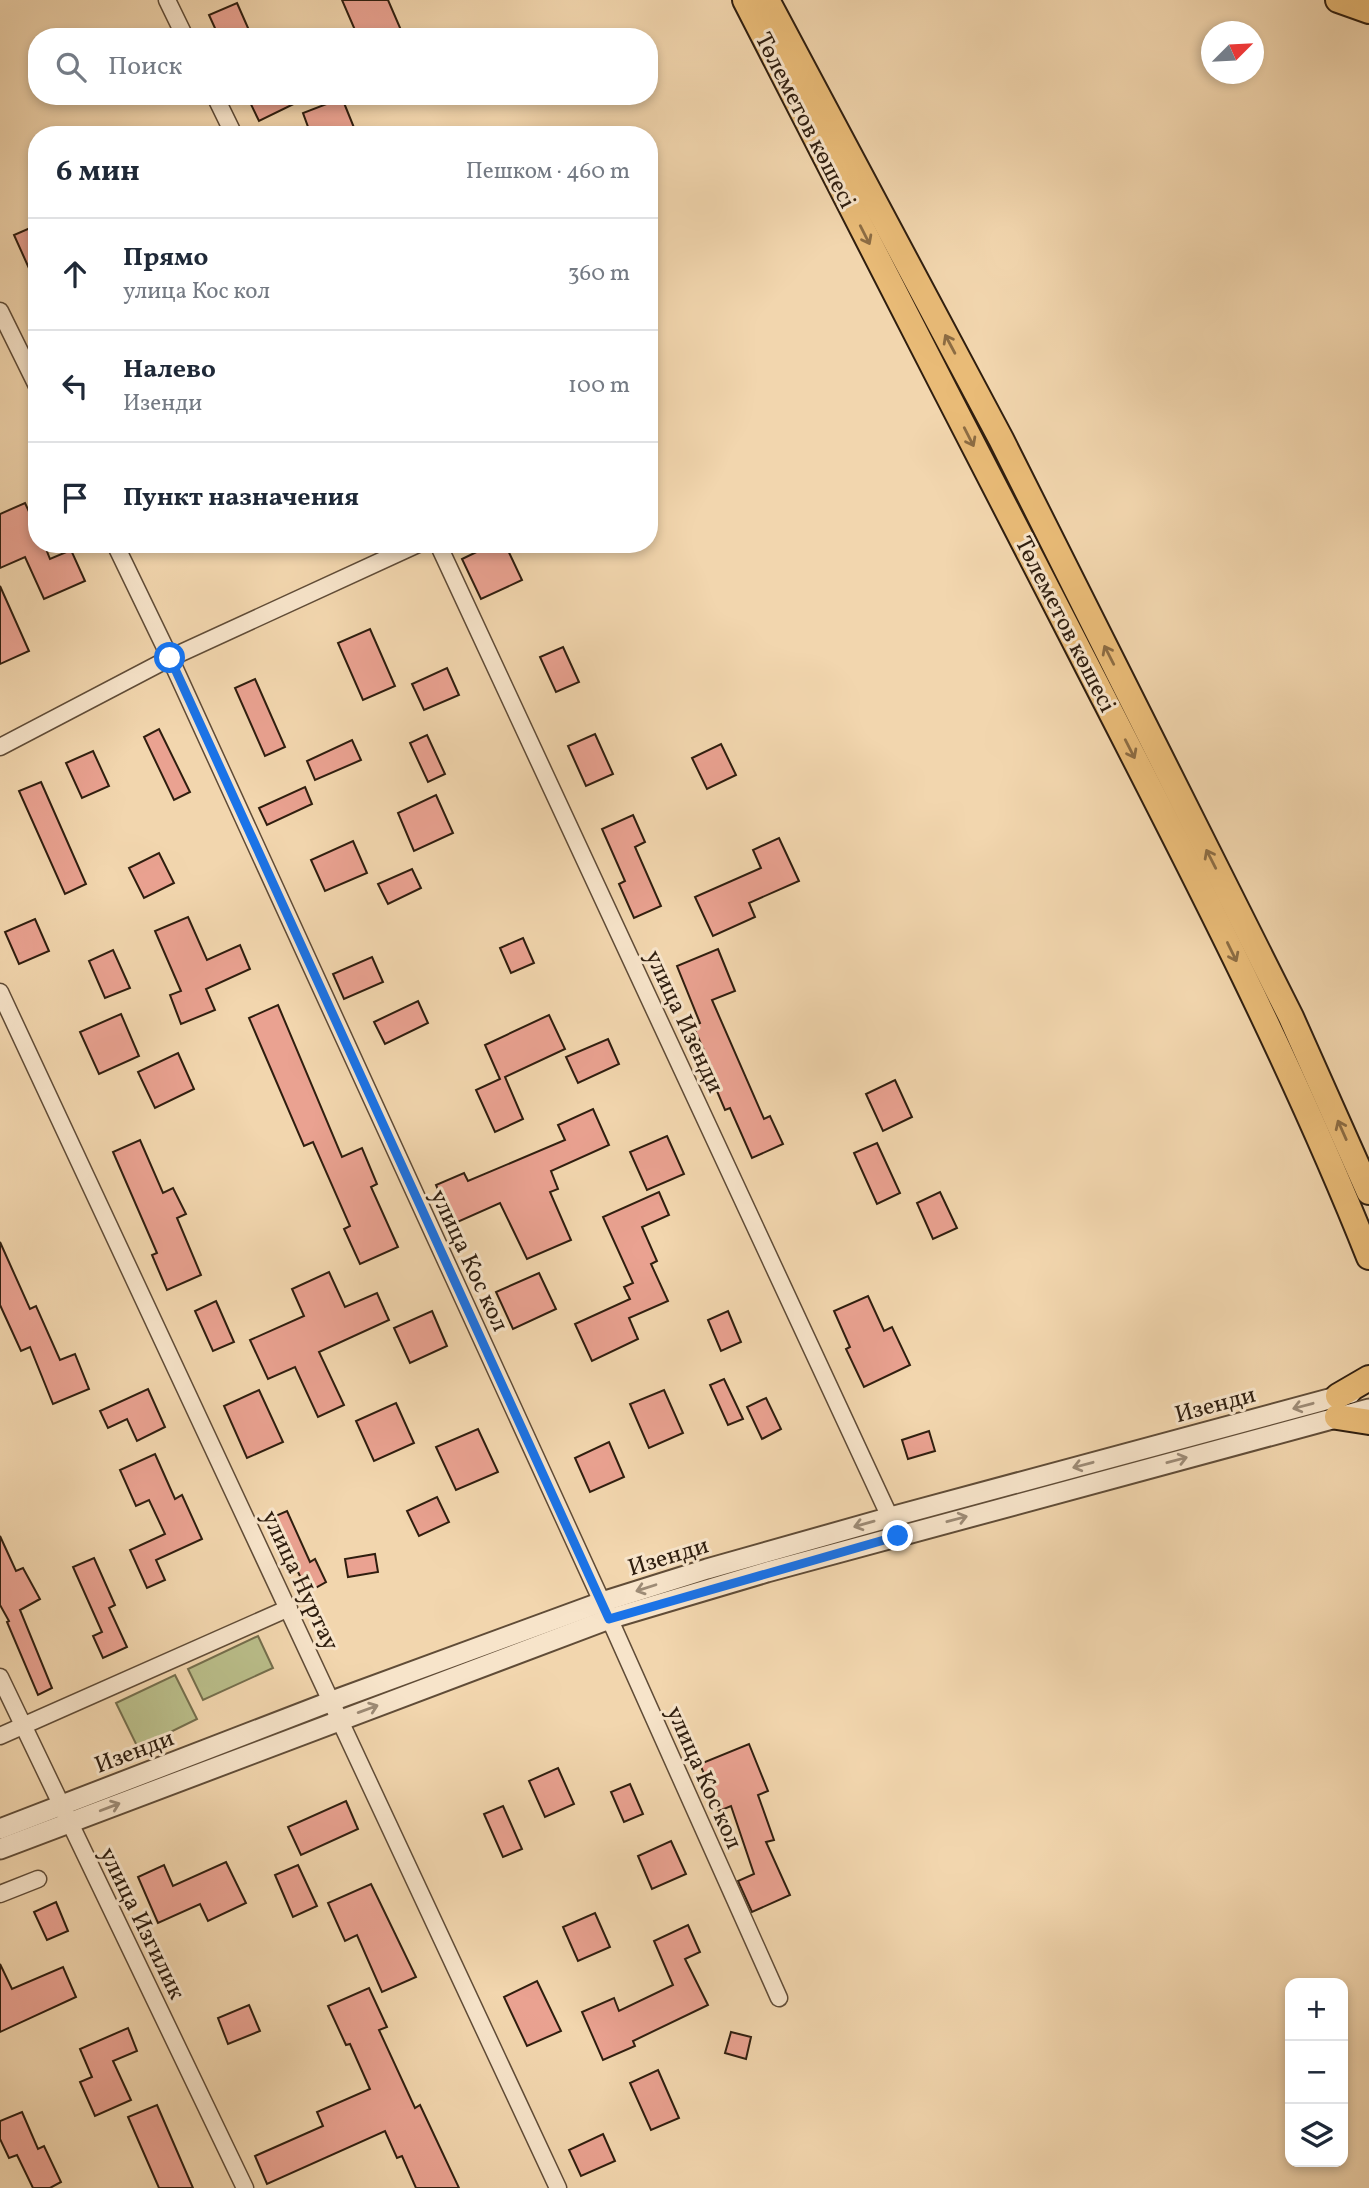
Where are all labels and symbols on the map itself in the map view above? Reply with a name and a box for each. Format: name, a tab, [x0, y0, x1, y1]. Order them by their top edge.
north arrow	[1201, 21, 1264, 84]
street label: Төлеметов көшесі	[745, 27, 863, 215]
one-way arrow	[859, 224, 873, 245]
one-way arrow	[943, 334, 956, 355]
one-way arrow	[963, 426, 977, 447]
street label: Төлеметов көшесі	[1005, 531, 1123, 719]
route start	[154, 642, 185, 673]
one-way arrow	[1102, 646, 1116, 666]
one-way arrow	[1123, 738, 1137, 758]
one-way arrow	[1204, 849, 1218, 870]
one-way arrow	[1225, 941, 1239, 962]
street label: улица Изенди	[635, 945, 731, 1099]
one-way arrow	[1335, 1120, 1348, 1141]
street label: улица Кос кол	[420, 1184, 516, 1338]
street label: Изенди	[1171, 1379, 1260, 1433]
one-way arrow	[1292, 1400, 1315, 1413]
one-way arrow	[1165, 1453, 1188, 1466]
one-way arrow	[1073, 1459, 1095, 1472]
street label: улица Нуртау	[252, 1505, 347, 1657]
one-way arrow	[946, 1512, 968, 1525]
one-way arrow	[853, 1519, 875, 1532]
route end	[882, 1520, 913, 1551]
street label: Изенди	[624, 1530, 713, 1586]
one-way arrow	[635, 1583, 657, 1596]
street label: улица Кос кол	[656, 1701, 750, 1855]
one-way arrow	[357, 1702, 379, 1714]
street label: Изенди	[90, 1722, 179, 1784]
one-way arrow	[98, 1800, 120, 1812]
street label: улица Изгилик	[90, 1842, 193, 2006]

